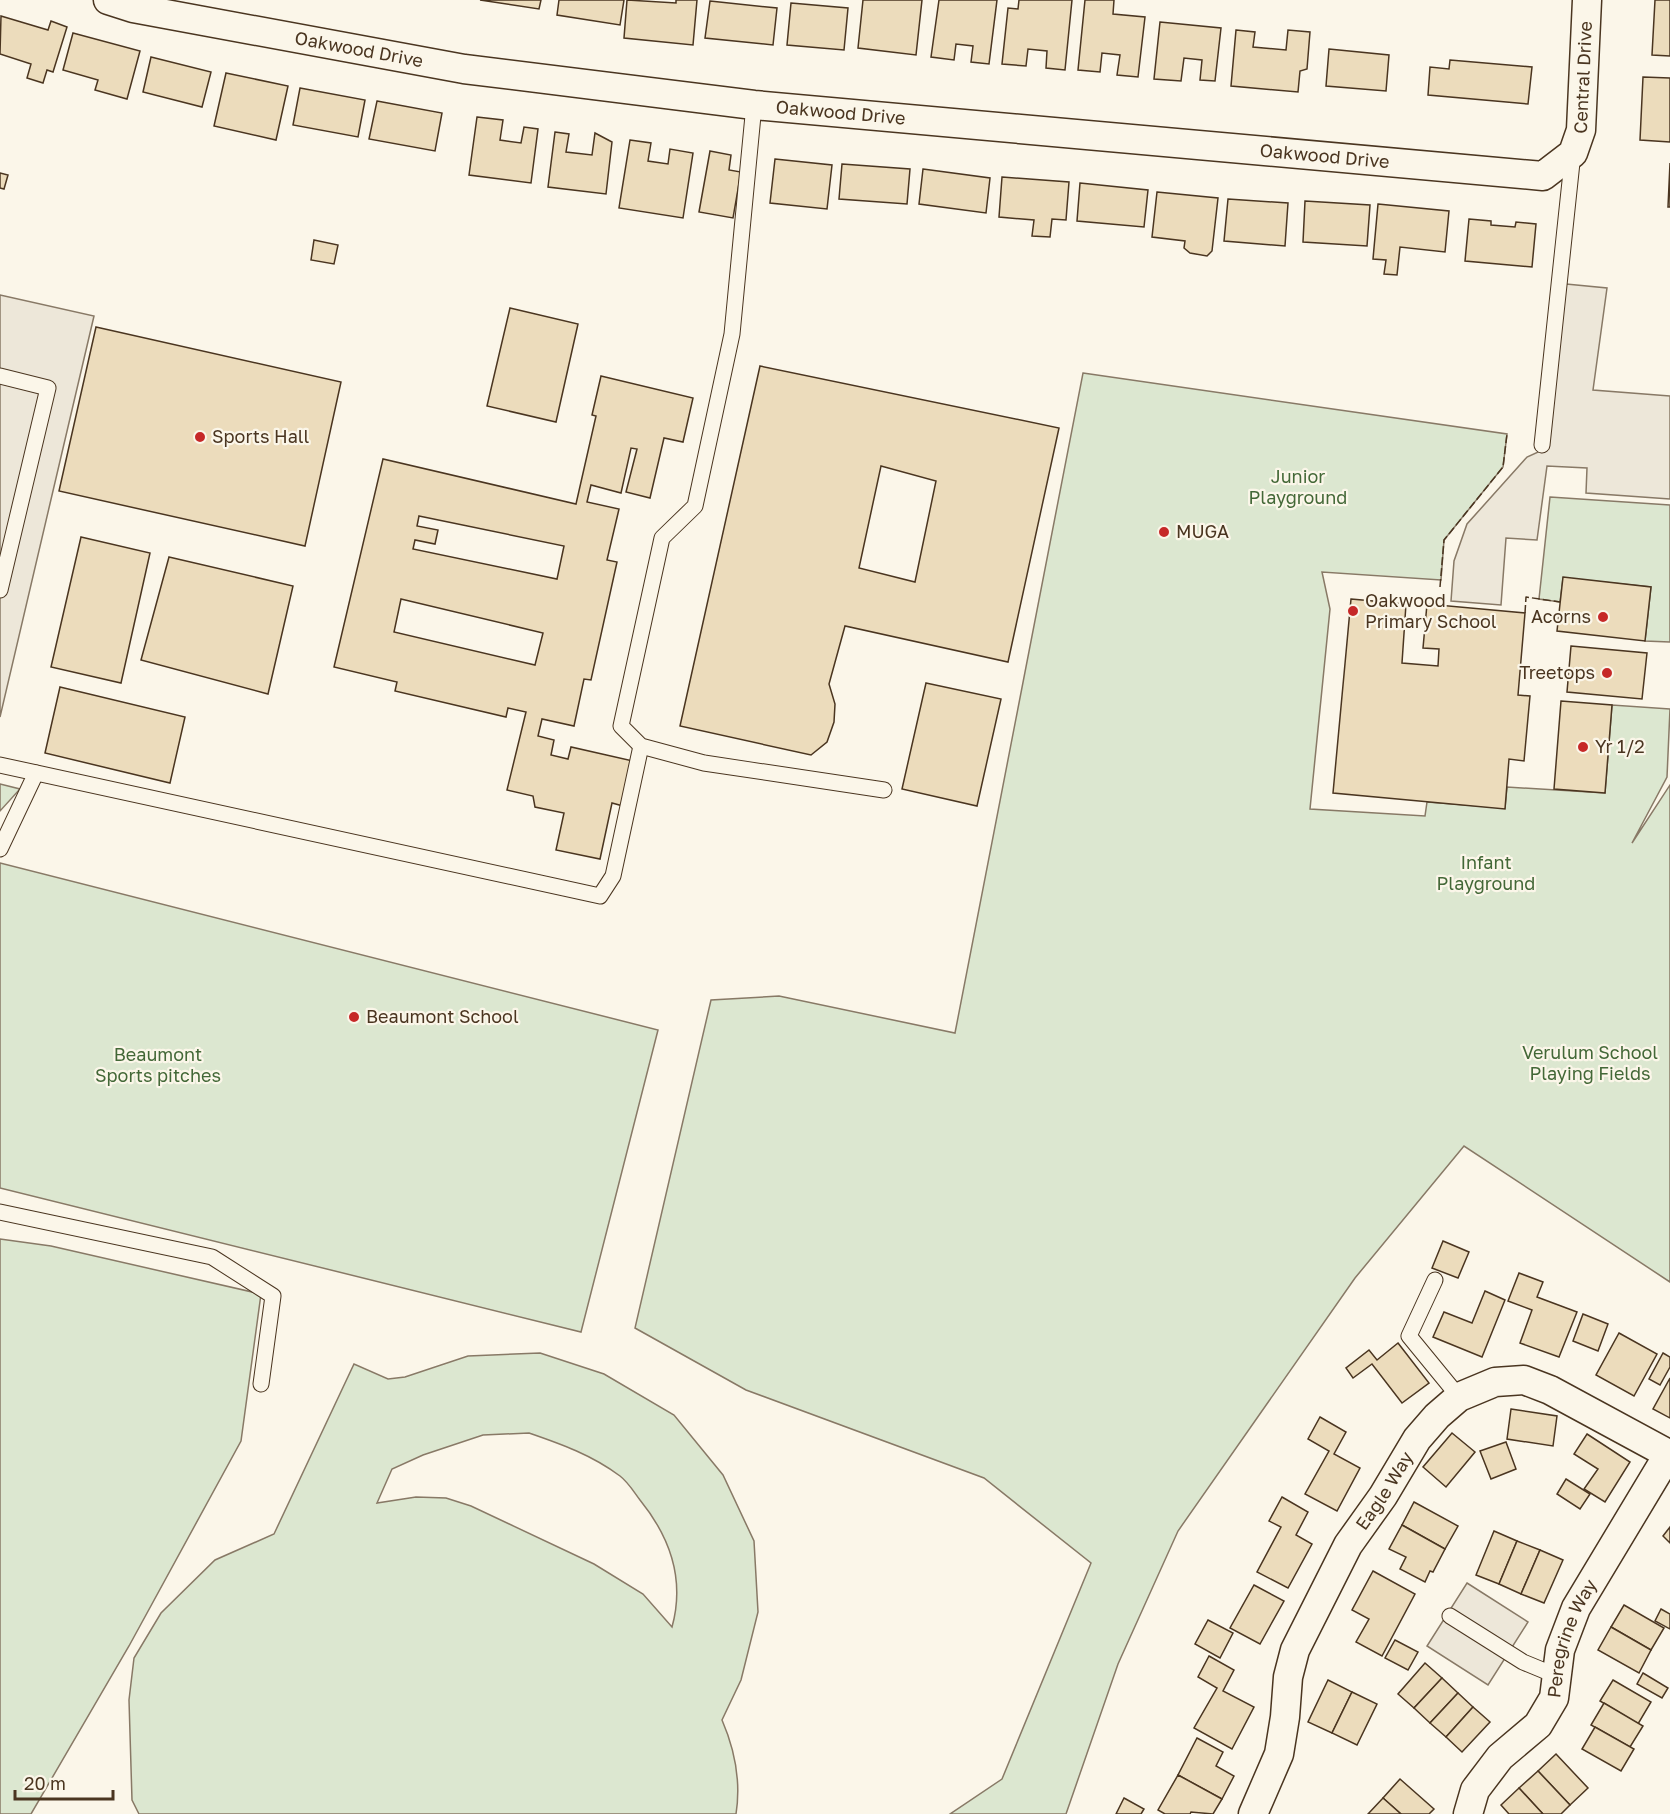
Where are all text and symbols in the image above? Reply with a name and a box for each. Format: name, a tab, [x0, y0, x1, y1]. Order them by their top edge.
street label: Central Drive	[1569, 21, 1596, 134]
street label: Oakwood Drive	[293, 26, 425, 71]
street label: Oakwood Drive	[775, 95, 906, 129]
street label: Oakwood Drive	[1259, 139, 1391, 172]
place label: Sports Hall	[212, 425, 310, 447]
marker: Sports Hall	[193, 430, 207, 444]
park label: Junior Playground	[1249, 465, 1347, 508]
place label: MUGA	[1176, 520, 1229, 542]
marker: MUGA	[1157, 525, 1171, 539]
place label: Oakwood Primary School	[1365, 589, 1497, 632]
marker: Oakwood Primary School	[1346, 604, 1360, 618]
place label: Acorns	[1531, 605, 1591, 627]
marker: Acorns	[1596, 610, 1610, 624]
place label: Treetops	[1519, 661, 1595, 683]
marker: Treetops	[1600, 666, 1614, 680]
place label: Yr 1/2	[1595, 735, 1645, 757]
marker: Yr 1/2	[1576, 740, 1590, 754]
park label: Infant Playground	[1437, 851, 1535, 894]
place label: Beaumont School	[366, 1005, 519, 1027]
marker: Beaumont School	[347, 1010, 361, 1024]
park label: Verulum School Playing Fields	[1522, 1041, 1658, 1084]
park label: Beaumont Sports pitches	[95, 1043, 221, 1086]
street label: Eagle Way	[1350, 1447, 1417, 1534]
street label: Peregrine Way	[1542, 1575, 1601, 1699]
scale bar	[15, 1763, 112, 1801]
text: 20 m	[24, 1772, 66, 1794]

